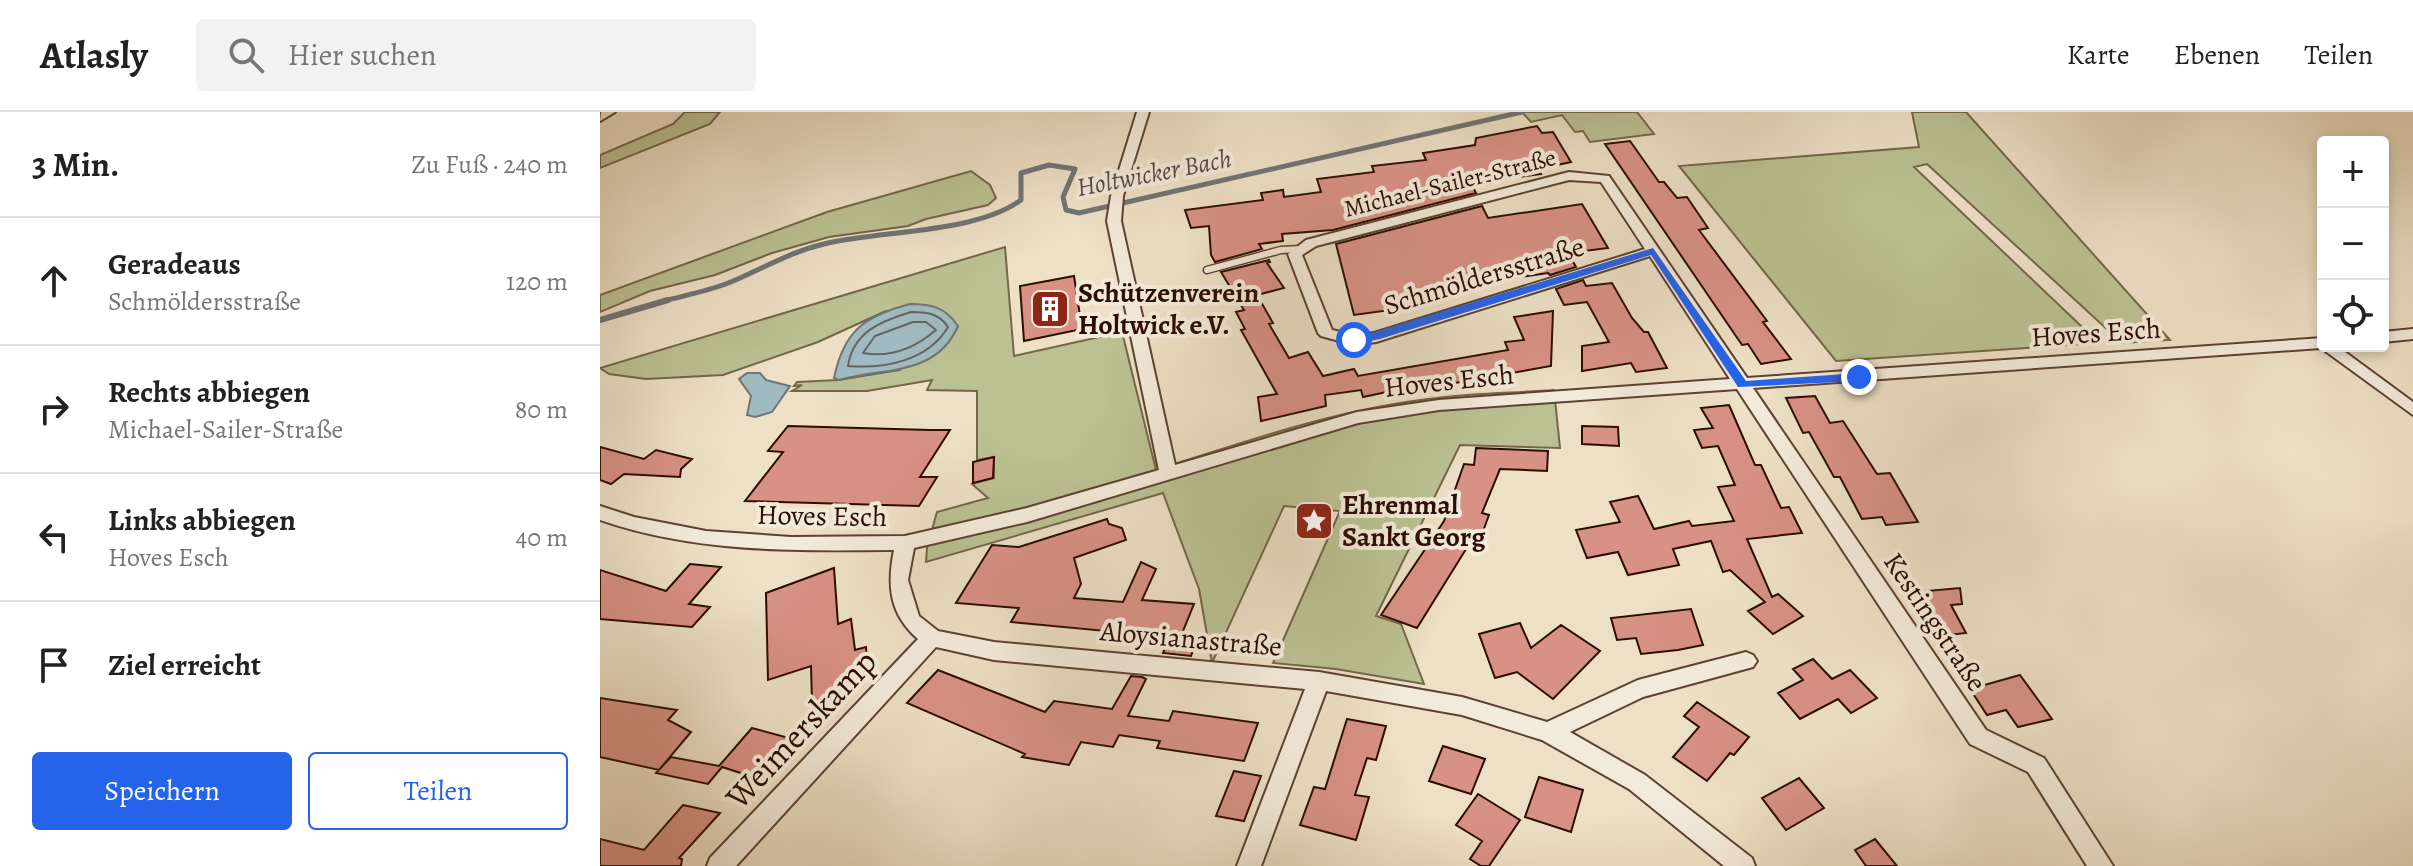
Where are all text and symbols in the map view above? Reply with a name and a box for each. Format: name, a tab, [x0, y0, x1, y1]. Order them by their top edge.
search box	[196, 19, 756, 91]
text: Atlasly	[40, 29, 148, 81]
icon: search	[224, 33, 268, 77]
text: Hier suchen	[288, 35, 436, 75]
text: Karte	[2067, 36, 2130, 74]
text: Ebenen	[2174, 36, 2260, 74]
text: Teilen	[2304, 36, 2373, 74]
map controls	[2317, 136, 2389, 352]
button: +	[2317, 136, 2389, 208]
text: 3 Min.	[32, 141, 119, 188]
water label: Holtwicker Bach	[1073, 141, 1235, 205]
street label: Michael-Sailer-Straße	[1341, 141, 1559, 225]
text: Zu Fuß · 240 m	[411, 147, 568, 182]
button: −	[2317, 208, 2389, 280]
street label: Schmöldersstraße	[1379, 227, 1589, 325]
text: Geradeaus	[108, 244, 241, 284]
icon: ahead	[32, 259, 76, 303]
text: 120 m	[506, 264, 568, 299]
place label: Schützenverein Holtwick e.V.	[1078, 274, 1259, 344]
button: locate	[2317, 280, 2389, 352]
text: Schmöldersstraße	[108, 284, 301, 319]
building icon: Schützenverein Holtwick e.V.	[1029, 288, 1071, 330]
street label: Hoves Esch	[2030, 310, 2162, 356]
route start	[1336, 322, 1372, 358]
street label: Hoves Esch	[1382, 355, 1516, 407]
route end	[1841, 359, 1877, 395]
text: Rechts abbiegen	[108, 372, 310, 412]
icon: right	[32, 387, 76, 431]
text: 80 m	[515, 392, 568, 427]
text: Michael-Sailer-Straße	[108, 412, 343, 447]
place label: Ehrenmal Sankt Georg	[1342, 486, 1486, 556]
street label: Hoves Esch	[757, 496, 887, 536]
text: Links abbiegen	[108, 500, 296, 540]
place icon: Ehrenmal Sankt Georg	[1293, 500, 1335, 542]
icon: left	[32, 515, 76, 559]
text: 40 m	[516, 520, 568, 555]
text: Hoves Esch	[108, 540, 229, 575]
street label: Kestingstraße	[1874, 545, 1996, 699]
street label: Aloysianastraße	[1098, 612, 1283, 666]
street label: Weimerskamp	[714, 639, 887, 820]
icon: arrive	[32, 643, 76, 687]
text: Ziel erreicht	[108, 645, 261, 685]
button: Speichern	[32, 752, 292, 830]
button: Teilen	[308, 752, 568, 830]

